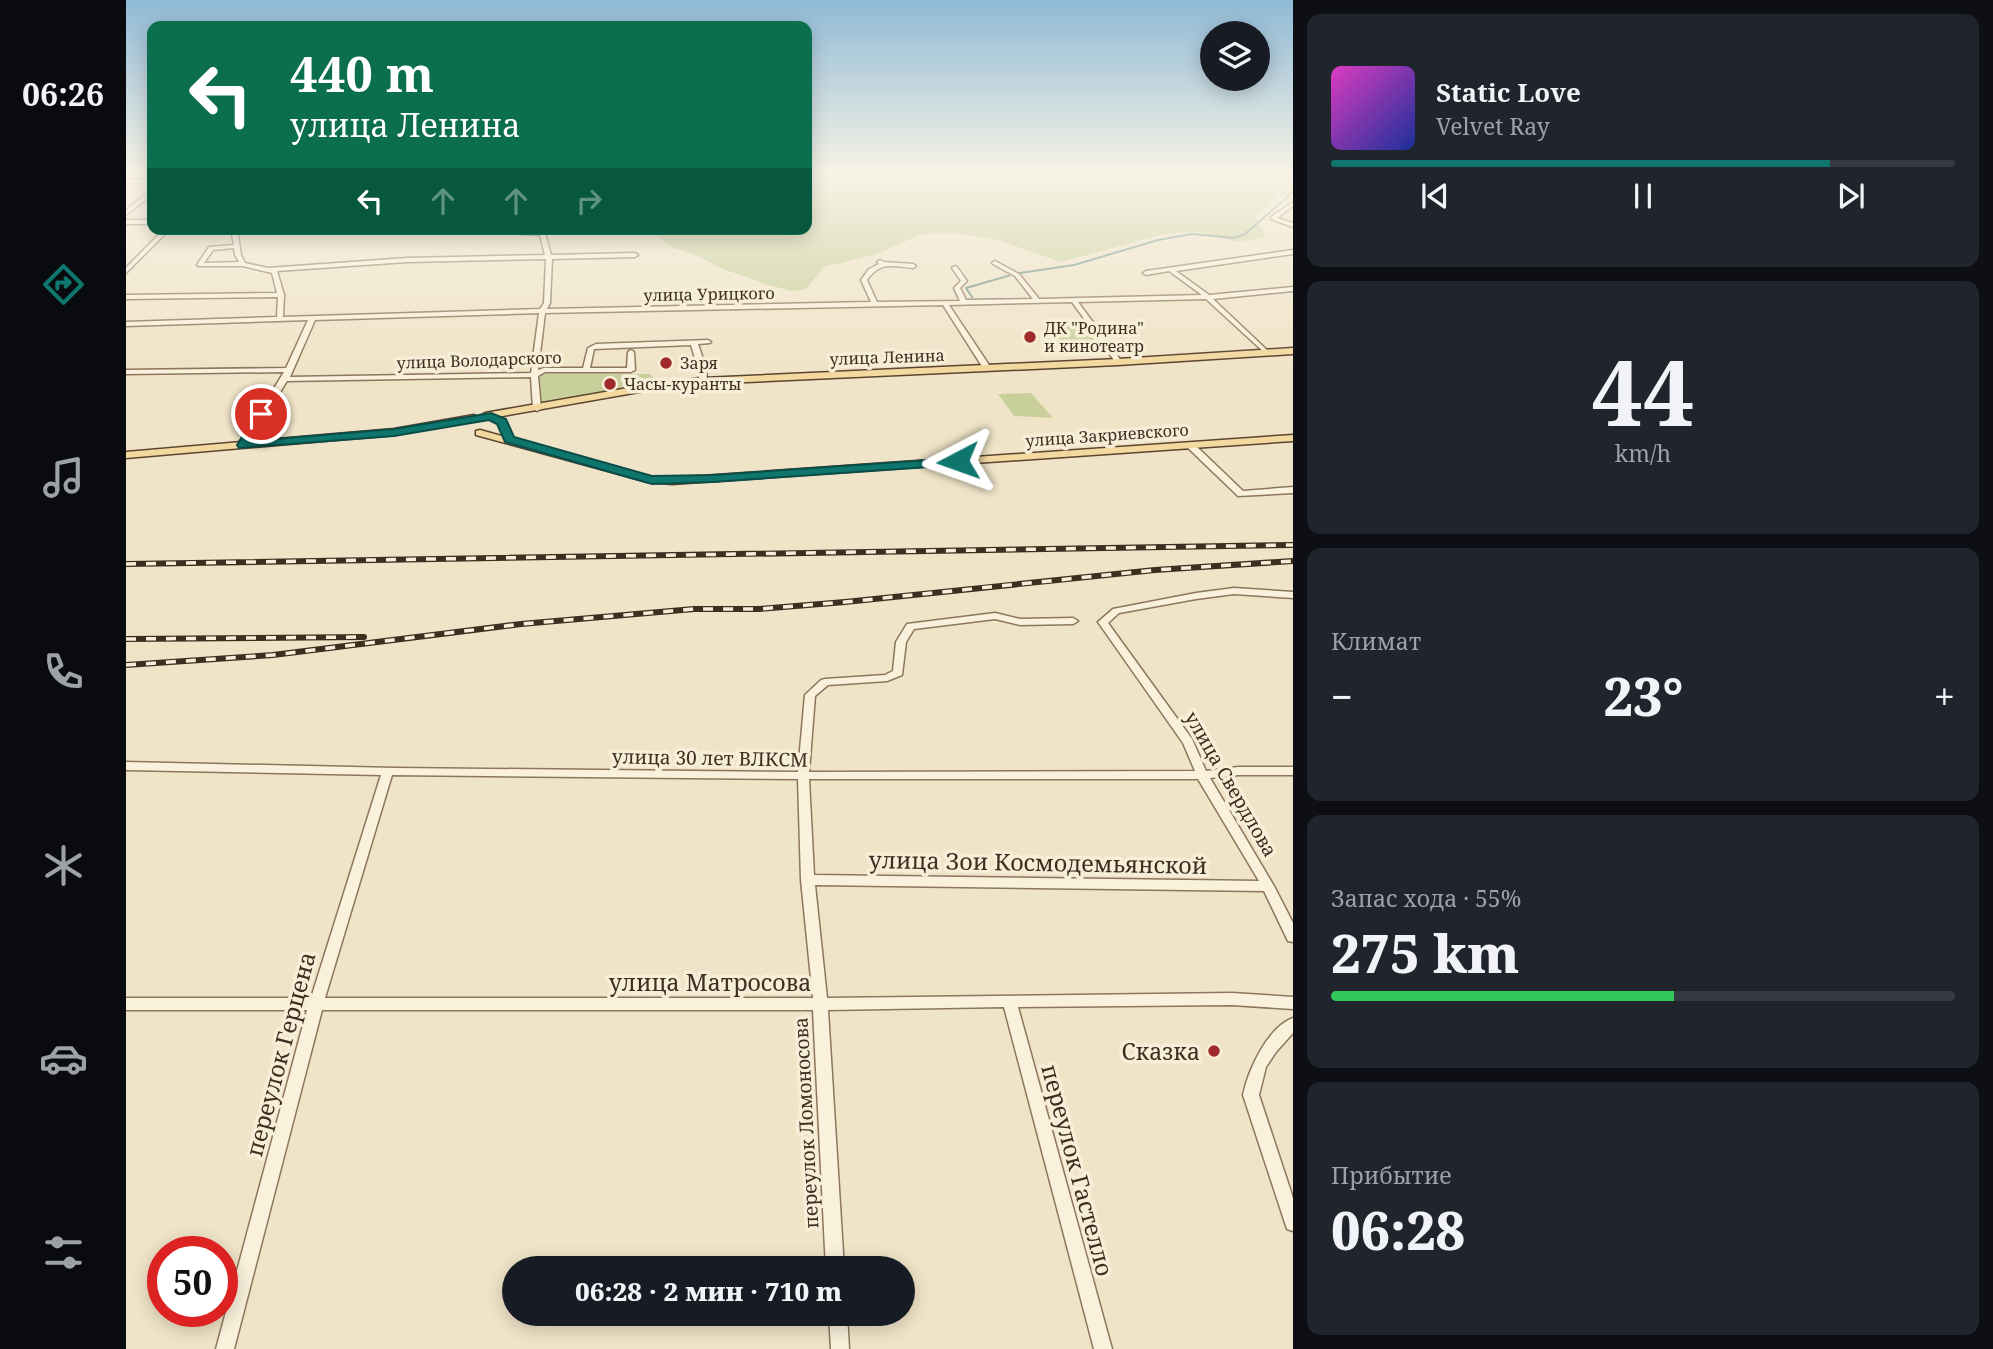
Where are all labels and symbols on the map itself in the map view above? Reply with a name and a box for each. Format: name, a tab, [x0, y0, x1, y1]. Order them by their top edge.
street label: улица Урицкого	[643, 282, 775, 306]
place label: ДК "Родина" и кинотеатр	[1044, 317, 1144, 357]
marker: ДК "Родина" и кинотеатр	[1022, 329, 1038, 345]
street label: улица Ленина	[829, 344, 945, 370]
street label: улица Володарского	[396, 346, 562, 374]
place label: Заря	[680, 352, 718, 374]
marker: Заря	[658, 355, 674, 371]
place label: Часы-куранты	[624, 373, 741, 395]
marker: Часы-куранты	[602, 376, 618, 392]
pin	[231, 384, 291, 444]
street label: улица Закриевского	[1025, 418, 1189, 452]
position arrow	[921, 424, 995, 498]
street label: улица Свердлова	[1179, 707, 1283, 861]
street label: улица 30 лет ВЛКСМ	[612, 743, 808, 773]
street label: улица Зои Космодемьянской	[868, 843, 1208, 881]
street label: переулок Герцена	[237, 948, 323, 1160]
street label: улица Матросова	[609, 966, 811, 998]
street label: переулок Ломоносова	[787, 1017, 825, 1229]
place label: Сказка	[1122, 1035, 1200, 1067]
marker: Сказка	[1206, 1043, 1222, 1059]
street label: переулок Гастелло	[1034, 1061, 1122, 1279]
speed limit sign: 50	[147, 1236, 238, 1327]

